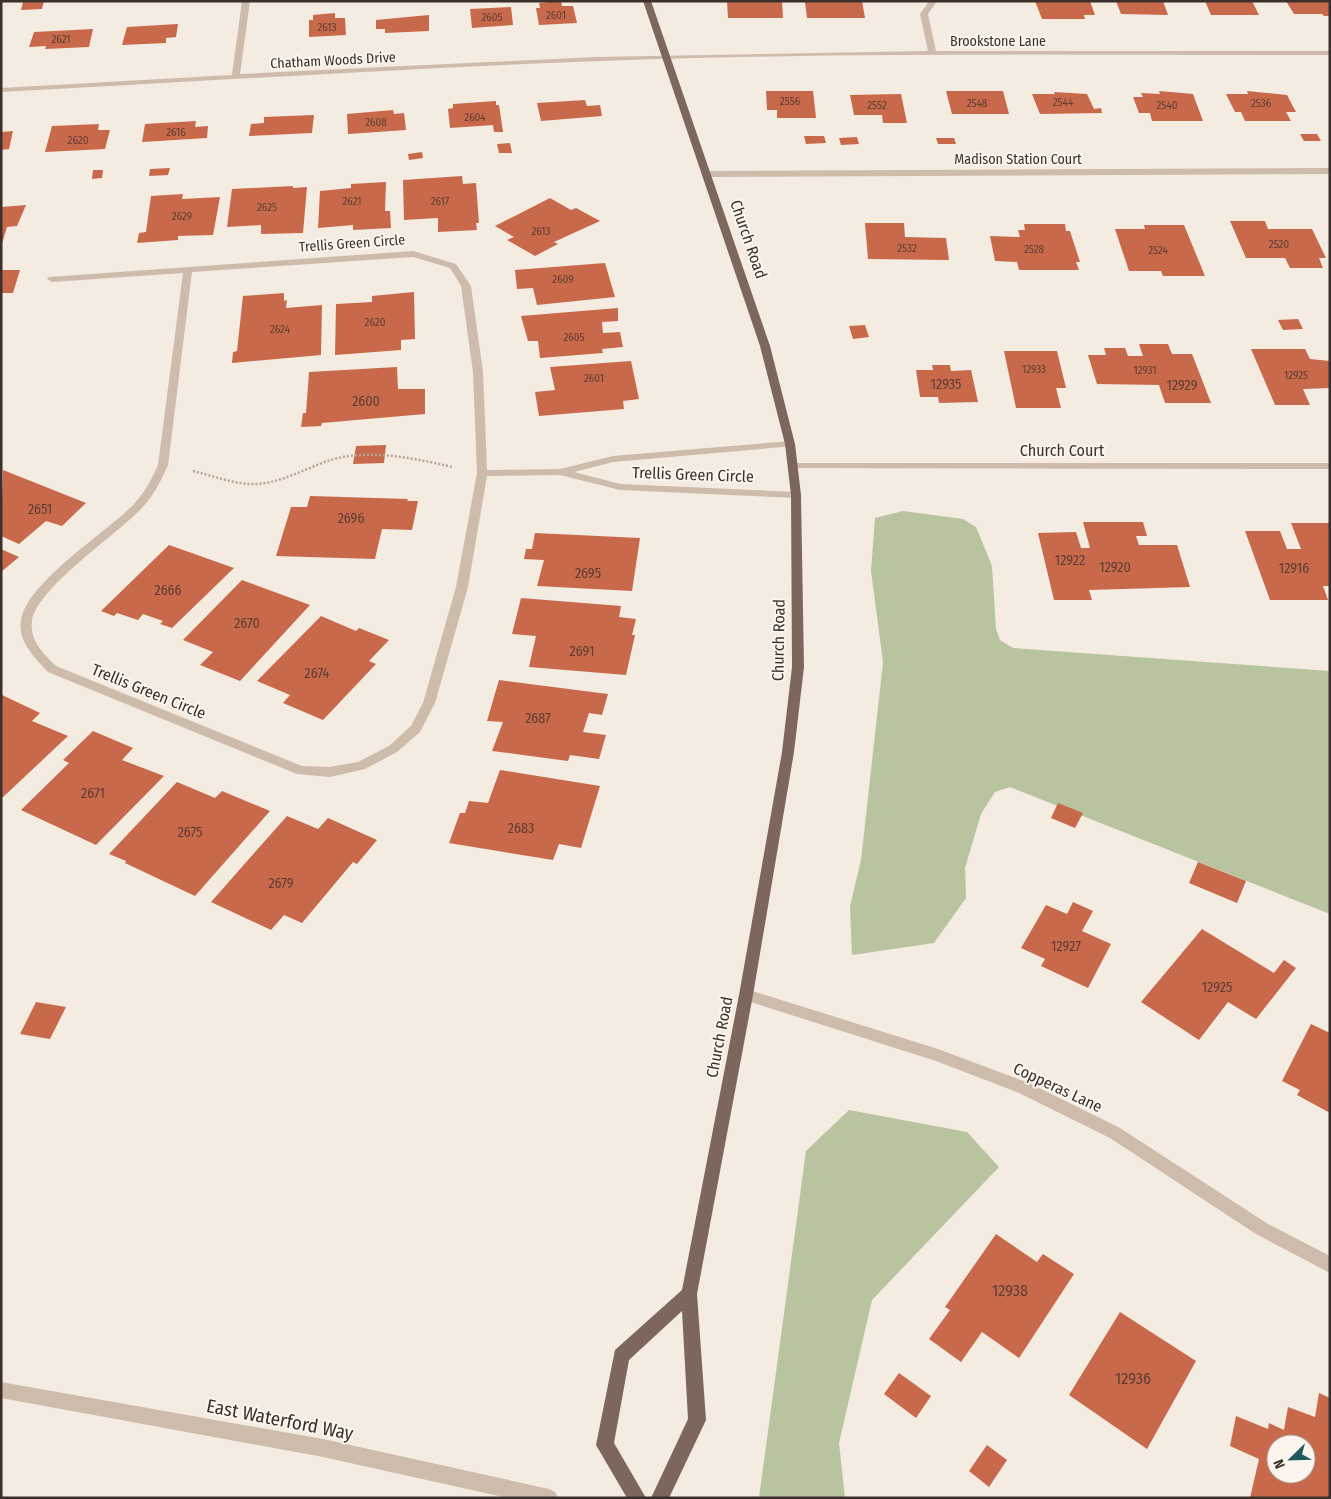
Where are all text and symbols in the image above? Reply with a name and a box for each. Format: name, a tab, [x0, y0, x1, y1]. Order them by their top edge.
house number: 2601	[546, 9, 566, 22]
house number: 2605	[481, 11, 503, 24]
house number: 2613	[317, 21, 337, 34]
house number: 2621	[51, 33, 71, 46]
street label: Brookstone Lane	[950, 33, 1046, 50]
street label: Chatham Woods Drive	[270, 49, 396, 72]
house number: 2556	[780, 95, 801, 108]
house number: 2544	[1053, 96, 1074, 109]
house number: 2548	[967, 97, 988, 110]
house number: 2536	[1251, 97, 1272, 110]
house number: 2552	[867, 99, 887, 112]
house number: 2540	[1157, 99, 1178, 112]
house number: 2604	[464, 111, 486, 124]
house number: 2608	[365, 116, 387, 129]
house number: 2616	[166, 126, 186, 139]
house number: 2620	[68, 134, 89, 147]
street label: Madison Station Court	[954, 151, 1082, 168]
house number: 2621	[342, 195, 362, 208]
house number: 2617	[431, 195, 450, 208]
street label: Church Road	[726, 197, 771, 281]
house number: 2625	[257, 201, 277, 214]
house number: 2629	[172, 210, 192, 223]
house number: 2613	[531, 225, 551, 238]
street label: Trellis Green Circle	[298, 231, 406, 256]
house number: 2520	[1269, 238, 1289, 251]
house number: 2532	[897, 242, 917, 255]
house number: 2528	[1024, 243, 1045, 256]
house number: 2524	[1148, 244, 1169, 257]
house number: 2609	[552, 273, 574, 286]
house number: 2620	[365, 316, 386, 329]
house number: 2624	[270, 323, 291, 336]
house number: 2605	[563, 331, 585, 344]
house number: 12933	[1022, 363, 1046, 376]
house number: 12931	[1133, 364, 1157, 377]
house number: 12925	[1284, 369, 1308, 382]
house number: 2601	[584, 372, 604, 385]
house number: 12935	[931, 376, 961, 393]
house number: 12929	[1167, 377, 1198, 394]
house number: 2600	[352, 393, 380, 410]
street label: Church Court	[1020, 441, 1105, 460]
street label: Trellis Green Circle	[632, 463, 754, 486]
house number: 2651	[28, 501, 52, 518]
house number: 2696	[338, 510, 364, 527]
house number: 12922	[1055, 552, 1085, 569]
house number: 12920	[1099, 559, 1131, 576]
house number: 12916	[1279, 560, 1309, 577]
house number: 2695	[575, 565, 601, 582]
house number: 2666	[154, 582, 182, 599]
street label: Church Road	[768, 599, 789, 681]
house number: 2670	[234, 615, 260, 632]
house number: 2691	[570, 643, 594, 660]
street label: Trellis Green Circle	[89, 660, 209, 723]
house number: 2674	[305, 665, 330, 682]
house number: 2687	[525, 710, 551, 727]
house number: 2671	[81, 785, 105, 802]
house number: 2683	[508, 820, 534, 837]
house number: 2675	[178, 824, 202, 841]
house number: 2679	[268, 875, 294, 892]
house number: 12927	[1051, 938, 1081, 955]
house number: 12925	[1202, 979, 1232, 996]
street label: Church Road	[702, 995, 737, 1079]
street label: Copperas Lane	[1010, 1059, 1105, 1116]
house number: 12938	[992, 1281, 1028, 1300]
house number: 12936	[1115, 1369, 1151, 1388]
street label: East Waterford Way	[205, 1394, 356, 1445]
north arrow	[1266, 1434, 1316, 1484]
text: N	[1270, 1457, 1289, 1471]

